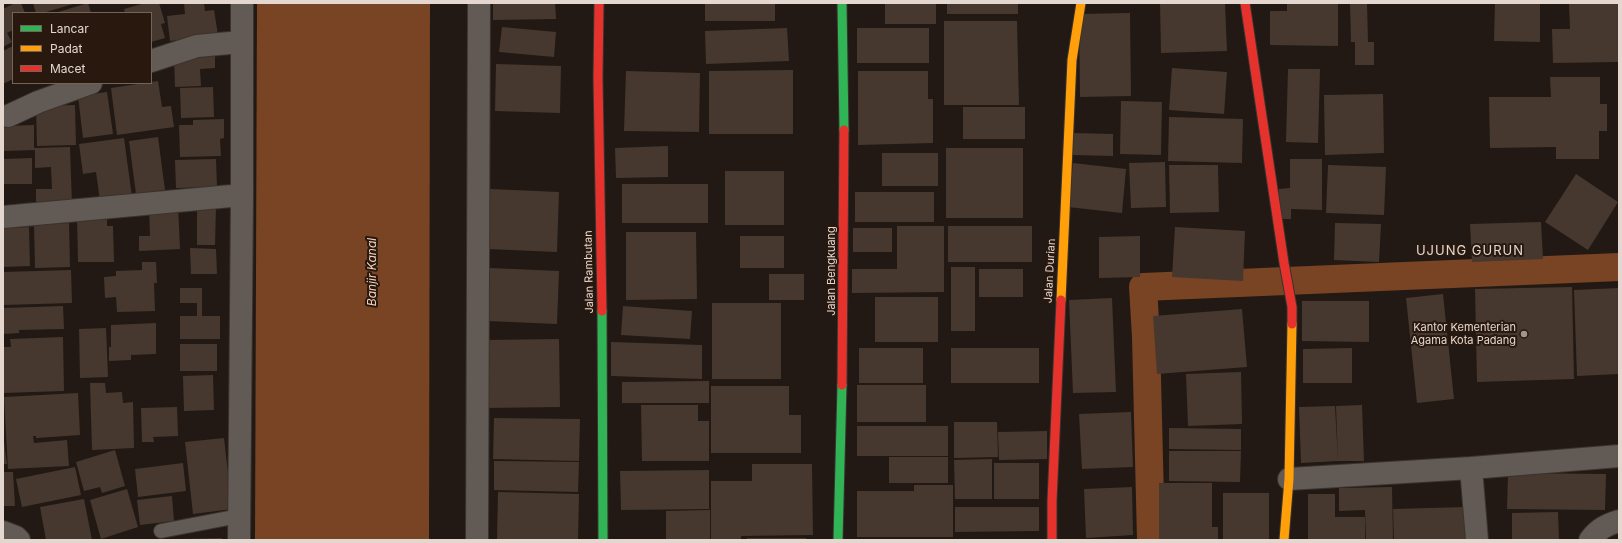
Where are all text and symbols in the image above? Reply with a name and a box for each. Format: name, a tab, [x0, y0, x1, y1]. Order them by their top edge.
legend	[12, 12, 152, 84]
text: Lancar	[50, 21, 89, 36]
text: Padat	[50, 41, 82, 56]
text: Macet	[50, 61, 85, 76]
street label: Jalan Bengkuang	[825, 226, 839, 316]
street label: Jalan Rambutan	[582, 230, 596, 314]
water label: Banjir Kanal	[365, 238, 379, 306]
street label: Jalan Durian	[1042, 238, 1058, 304]
district label: UJUNG GURUN	[1416, 243, 1524, 259]
place label: Kantor Kementerian Agama Kota Padang	[1411, 321, 1516, 347]
marker: Kantor Kementerian Agama Kota Padang	[1519, 329, 1529, 339]

